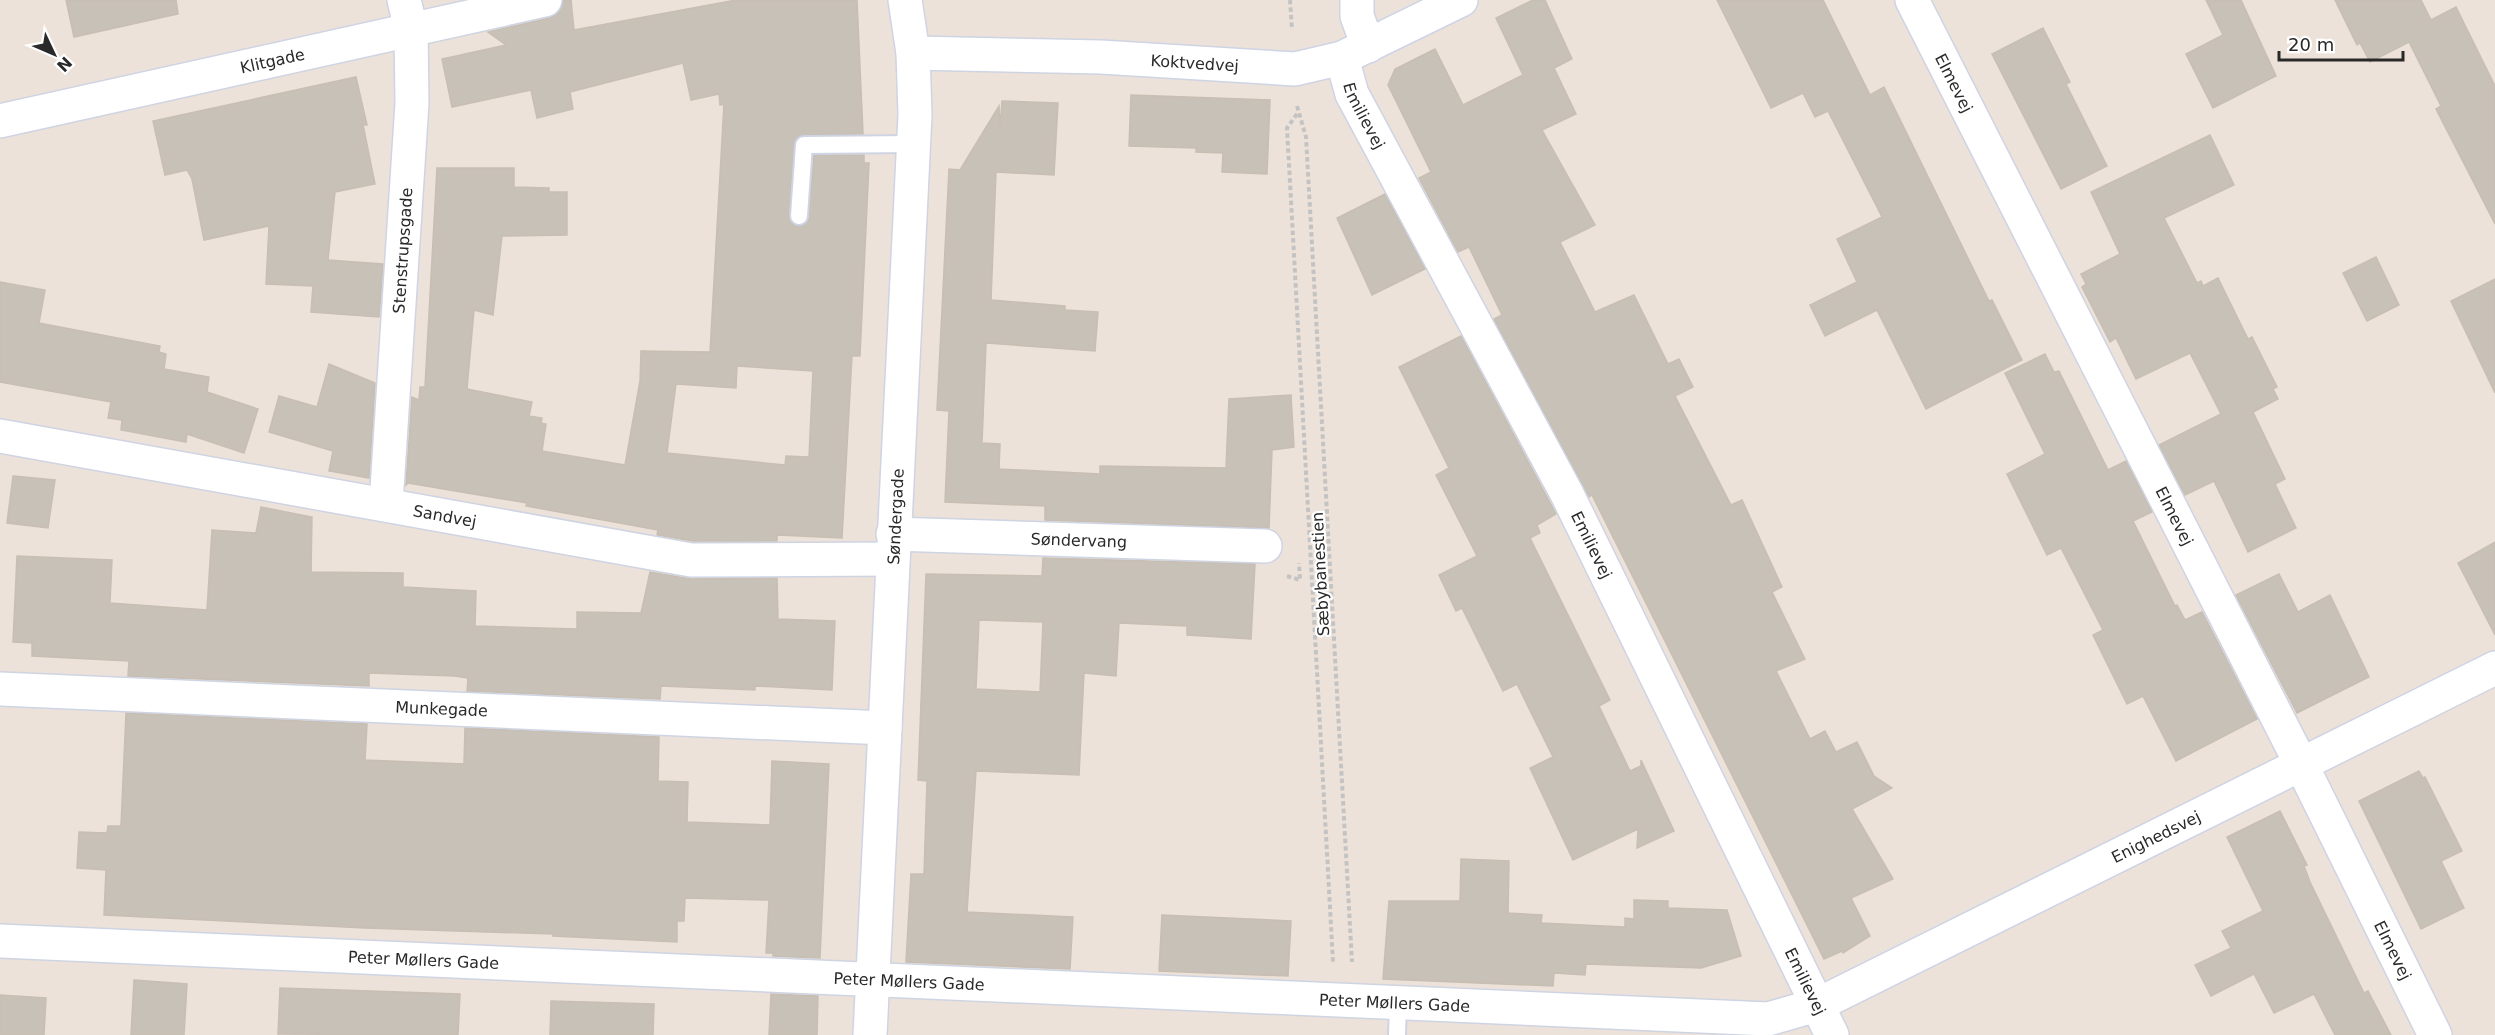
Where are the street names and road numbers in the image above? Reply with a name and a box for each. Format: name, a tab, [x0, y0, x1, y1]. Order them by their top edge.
street label: Klitgade	[238, 45, 307, 77]
street label: Elmevej	[1931, 50, 1977, 116]
street label: Koktvedvej	[1150, 51, 1239, 76]
street label: Emilievej	[1339, 80, 1389, 152]
street label: Stenstrupsgade	[389, 187, 416, 314]
street label: Søndergade	[884, 468, 908, 565]
street label: Elmevej	[2151, 483, 2197, 549]
street label: Sandvej	[412, 501, 478, 531]
street label: Emilievej	[1567, 508, 1616, 582]
street label: Sæbybanestien	[1308, 511, 1333, 637]
street label: Søndervang	[1030, 529, 1127, 552]
street label: Munkegade	[395, 697, 488, 720]
street label: Enighedsvej	[2108, 807, 2204, 867]
street label: Elmevej	[2370, 918, 2415, 983]
street label: Emilievej	[1781, 945, 1830, 1018]
street label: Peter Møllers Gade	[348, 947, 500, 973]
street label: Peter Møllers Gade	[833, 969, 985, 994]
street label: Peter Møllers Gade	[1319, 990, 1471, 1016]

